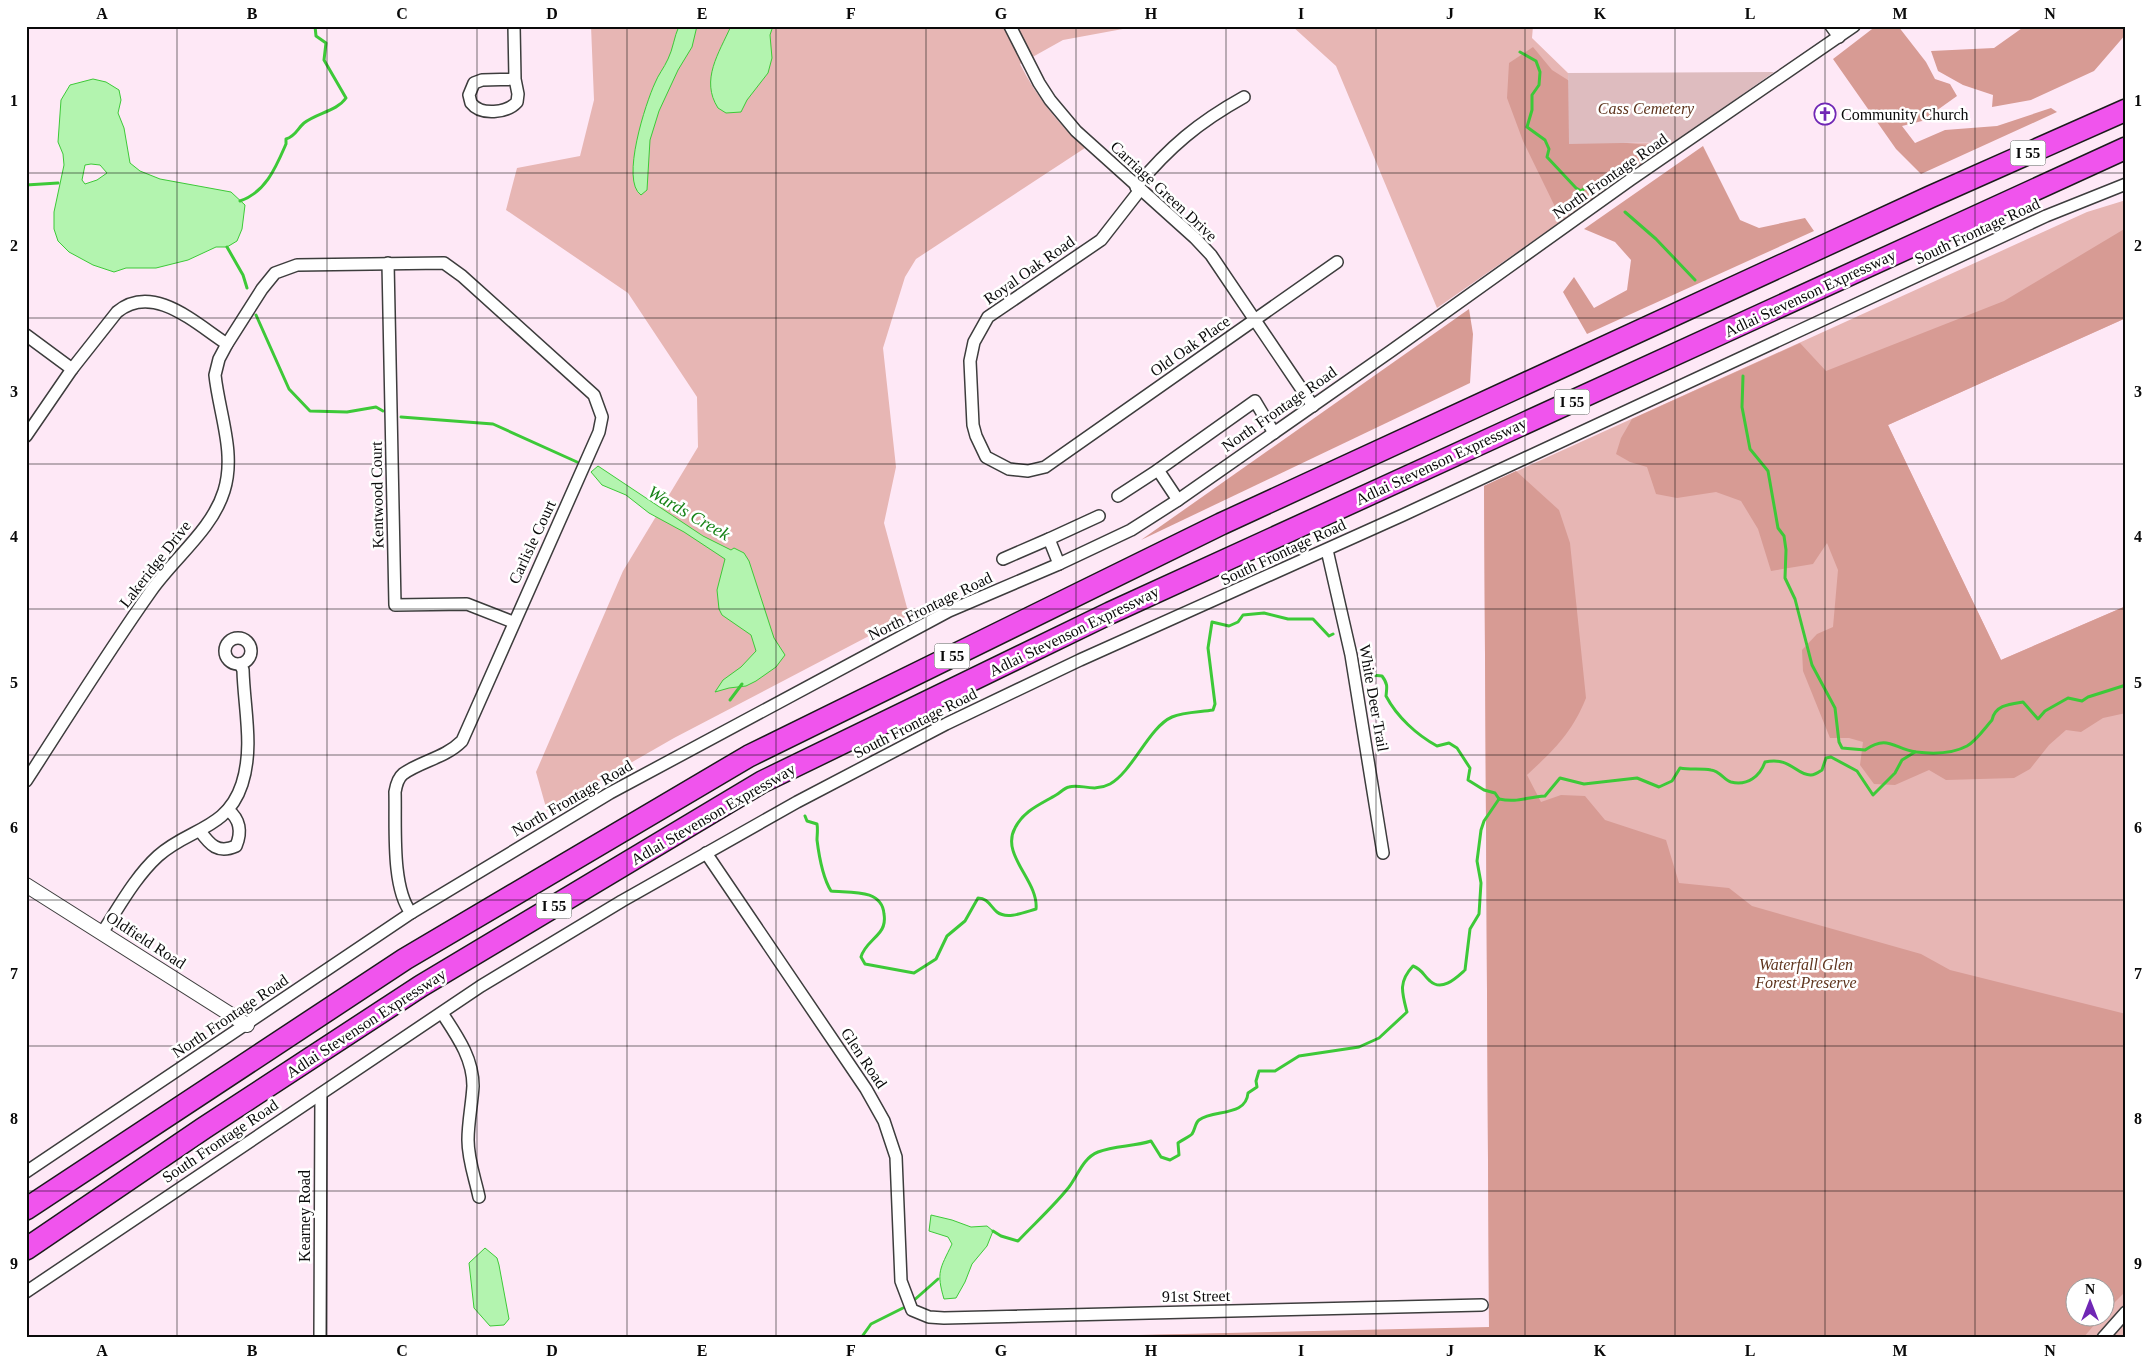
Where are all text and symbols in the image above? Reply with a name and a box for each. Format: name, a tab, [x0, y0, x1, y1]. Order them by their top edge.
text: A	[96, 5, 108, 22]
text: B	[247, 5, 258, 22]
text: C	[396, 5, 408, 22]
text: D	[546, 5, 558, 22]
text: E	[697, 5, 707, 22]
text: F	[846, 5, 856, 22]
text: G	[995, 5, 1008, 22]
text: H	[1145, 5, 1158, 22]
text: I	[1298, 5, 1304, 22]
text: J	[1446, 5, 1454, 22]
text: K	[1594, 5, 1607, 22]
text: L	[1745, 5, 1755, 22]
text: M	[1892, 5, 1908, 22]
text: N	[2044, 5, 2056, 22]
text: 1	[10, 92, 18, 109]
text: 1	[2134, 92, 2142, 109]
park label: Cass Cemetery	[1598, 100, 1695, 118]
church icon: Community Church	[1813, 102, 1837, 126]
place label: Community Church	[1841, 106, 1969, 124]
street label: North Frontage Road	[1549, 130, 1671, 223]
street label: Carriage Green Drive	[1107, 138, 1220, 245]
road number: I 55	[2010, 140, 2046, 166]
street label: South Frontage Road	[1912, 195, 2043, 268]
street label: Royal Oak Road	[980, 232, 1078, 308]
text: 2	[10, 237, 18, 254]
text: 2	[2134, 237, 2142, 254]
street label: Adlai Stevenson Expressway	[1722, 246, 1899, 341]
street label: Old Oak Place	[1147, 312, 1233, 380]
street label: North Frontage Road	[1218, 363, 1340, 456]
text: 3	[10, 383, 18, 400]
text: 3	[2134, 383, 2142, 400]
road number: I 55	[1554, 390, 1590, 414]
street label: Adlai Stevenson Expressway	[1353, 414, 1530, 509]
street label: Kentwood Court	[368, 441, 386, 549]
water label: Wards Creek	[644, 481, 734, 545]
street label: Carlisle Court	[505, 497, 559, 586]
street label: South Frontage Road	[1218, 516, 1349, 589]
street label: Lakeridge Drive	[116, 517, 195, 611]
text: 4	[10, 528, 18, 545]
text: 4	[2134, 528, 2142, 545]
street label: North Frontage Road	[865, 569, 995, 644]
street label: Adlai Stevenson Expressway	[986, 582, 1162, 680]
street label: White Deer Trail	[1356, 643, 1392, 753]
road number: I 55	[934, 644, 970, 668]
text: 5	[10, 674, 18, 691]
text: 5	[2134, 674, 2142, 691]
street label: South Frontage Road	[851, 685, 980, 762]
street label: North Frontage Road	[509, 757, 636, 840]
street label: Adlai Stevenson Expressway	[628, 760, 799, 869]
text: 6	[10, 819, 18, 836]
text: 6	[2134, 819, 2142, 836]
road number: I 55	[536, 894, 572, 918]
street label: Oldfield Road	[103, 908, 189, 972]
park label: Waterfall Glen Forest Preserve	[1754, 956, 1857, 991]
text: 7	[10, 965, 18, 982]
street label: Adlai Stevenson Expressway	[283, 965, 449, 1082]
text: 7	[2134, 965, 2142, 982]
street label: North Frontage Road	[169, 971, 292, 1062]
street label: Glen Road	[838, 1025, 890, 1091]
street label: South Frontage Road	[159, 1096, 282, 1187]
text: 8	[10, 1110, 18, 1127]
text: 8	[2134, 1110, 2142, 1127]
street label: Kearney Road	[296, 1170, 314, 1262]
text: 9	[10, 1255, 18, 1272]
text: 9	[2134, 1255, 2142, 1272]
north arrow	[2064, 1276, 2114, 1326]
text: N	[2085, 1282, 2095, 1297]
street label: 91st Street	[1162, 1287, 1231, 1305]
text: A	[96, 1342, 108, 1359]
text: B	[247, 1342, 258, 1359]
text: C	[396, 1342, 408, 1359]
text: D	[546, 1342, 558, 1359]
text: E	[697, 1342, 707, 1359]
text: F	[846, 1342, 856, 1359]
text: G	[995, 1342, 1008, 1359]
text: H	[1145, 1342, 1158, 1359]
text: I	[1298, 1342, 1304, 1359]
text: J	[1446, 1342, 1454, 1359]
text: K	[1594, 1342, 1607, 1359]
text: L	[1745, 1342, 1755, 1359]
text: M	[1892, 1342, 1908, 1359]
text: N	[2044, 1342, 2056, 1359]

